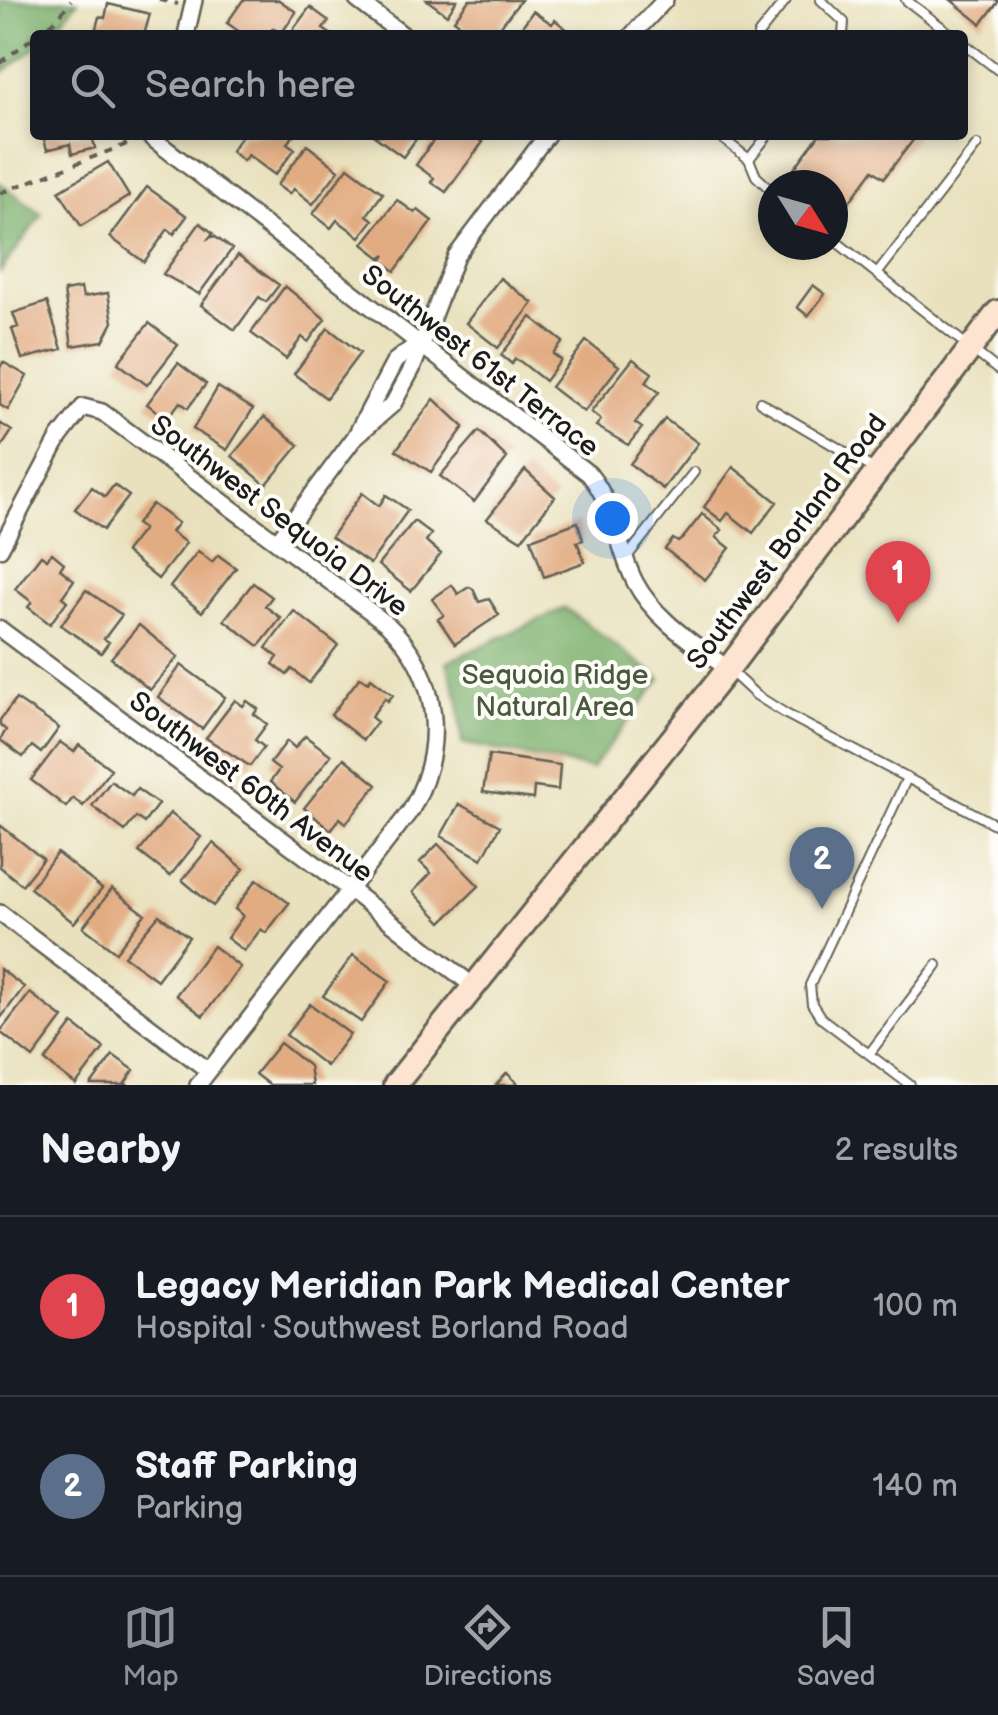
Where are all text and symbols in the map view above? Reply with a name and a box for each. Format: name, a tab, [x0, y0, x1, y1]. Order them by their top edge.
search box	[30, 30, 968, 140]
icon: search	[65, 58, 120, 113]
text: Search here	[145, 63, 356, 108]
north arrow	[758, 170, 848, 260]
street label: Southwest 61st Terrace	[355, 258, 605, 464]
street label: Southwest Borland Road	[680, 408, 894, 676]
street label: Southwest Sequoia Drive	[144, 409, 414, 624]
your location	[587, 493, 638, 544]
pin: 1	[866, 540, 930, 623]
park label: Sequoia Ridge Natural Area	[462, 659, 648, 724]
street label: Southwest 60th Avenue	[123, 685, 379, 890]
pin: 2	[790, 826, 854, 909]
text: Nearby	[40, 1125, 180, 1176]
text: 2 results	[834, 1131, 958, 1170]
text: Legacy Meridian Park Medical Center	[135, 1264, 790, 1309]
text: 1	[66, 1287, 79, 1326]
text: 100 m	[873, 1287, 958, 1326]
text: Hospital · Southwest Borland Road	[135, 1309, 629, 1348]
text: Staff Parking	[135, 1444, 358, 1489]
text: 2	[63, 1467, 82, 1506]
text: 140 m	[872, 1467, 958, 1506]
text: Parking	[135, 1489, 243, 1528]
tab: Map	[122, 1600, 179, 1693]
tab: Directions	[423, 1600, 552, 1693]
tab: Saved	[797, 1600, 876, 1693]

